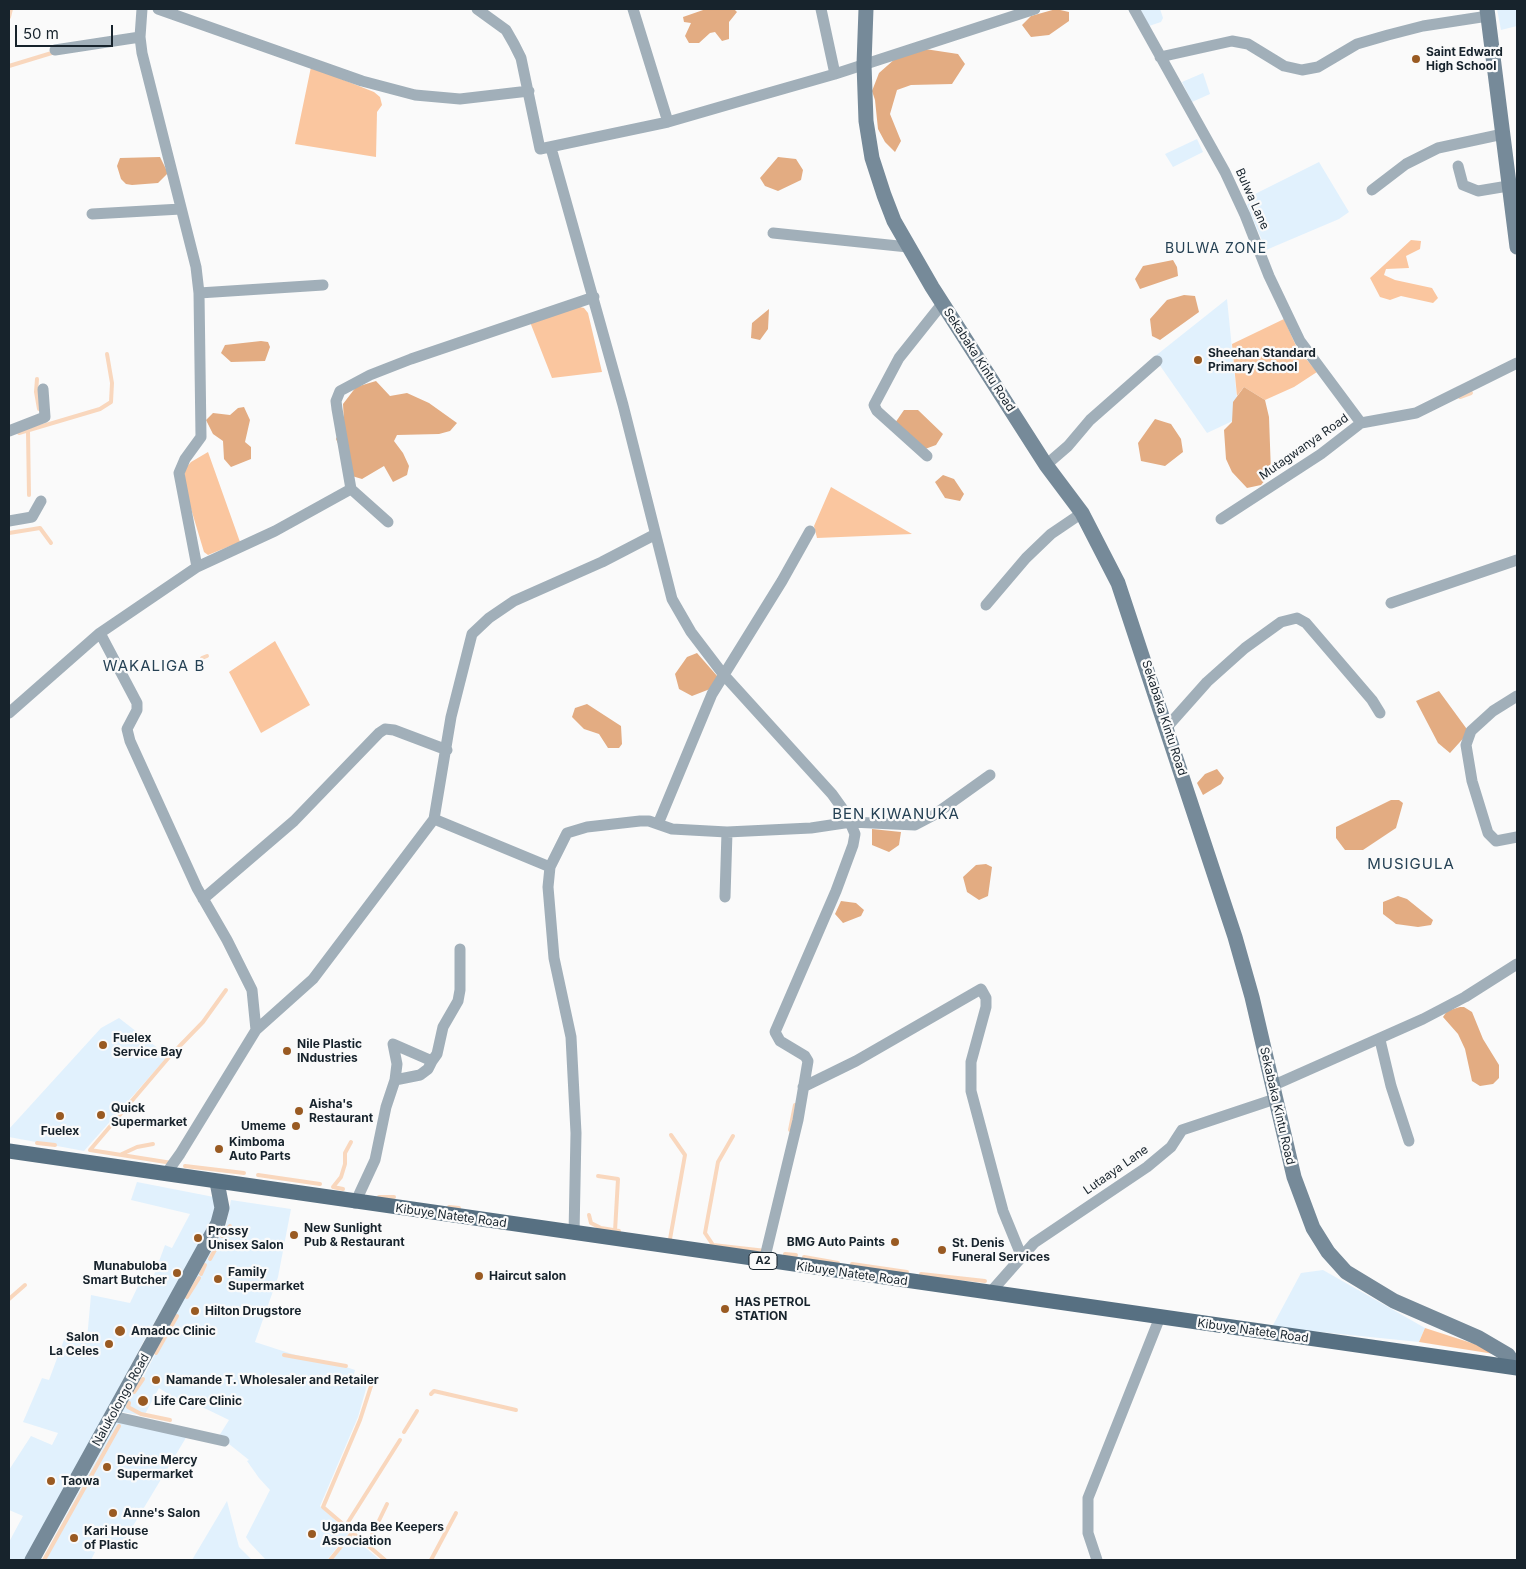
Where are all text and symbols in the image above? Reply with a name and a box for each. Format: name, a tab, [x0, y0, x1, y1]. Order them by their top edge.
scale bar	[18, 15, 115, 47]
text: 50 m	[23, 24, 59, 43]
place label: Saint Edward High School	[1426, 45, 1503, 73]
marker: Saint Edward High School	[1410, 53, 1422, 65]
street label: Bulwa Lane	[1232, 166, 1272, 232]
district label: BULWA ZONE	[1164, 241, 1268, 257]
street label: Sekabaka Kintu Road	[940, 306, 1018, 414]
place label: Sheehan Standard Primary School	[1208, 346, 1316, 374]
marker: Sheehan Standard Primary School	[1192, 354, 1204, 366]
street label: Mutagwanya Road	[1257, 411, 1351, 483]
district label: WAKALIGA B	[102, 657, 206, 675]
street label: Sekabaka Kintu Road	[1139, 658, 1189, 778]
district label: BEN KIWANUKA	[831, 805, 961, 823]
district label: MUSIGULA	[1366, 855, 1456, 873]
place label: Fuelex Service Bay	[113, 1031, 183, 1059]
place label: Nile Plastic INdustries	[297, 1037, 362, 1065]
marker: Fuelex Service Bay	[97, 1039, 109, 1051]
marker: Nile Plastic INdustries	[281, 1045, 293, 1057]
street label: Sekabaka Kintu Road	[1256, 1046, 1298, 1166]
place label: Aisha's Restaurant	[309, 1097, 373, 1125]
place label: Quick Supermarket	[111, 1101, 187, 1129]
marker: Aisha's Restaurant	[293, 1105, 305, 1117]
marker: Quick Supermarket	[95, 1109, 107, 1121]
marker: Fuelex	[54, 1110, 66, 1122]
place label: Umeme	[241, 1119, 286, 1133]
marker: Umeme	[290, 1120, 302, 1132]
place label: Fuelex	[41, 1124, 79, 1138]
place label: Kimboma Auto Parts	[229, 1135, 291, 1163]
street label: Lutaaya Lane	[1081, 1142, 1151, 1198]
marker: Kimboma Auto Parts	[213, 1143, 225, 1155]
street label: Kibuye Natete Road	[394, 1201, 508, 1231]
place label: New Sunlight Pub & Restaurant	[304, 1221, 405, 1249]
place label: Prossy Unisex Salon	[208, 1224, 284, 1252]
marker: New Sunlight Pub & Restaurant	[288, 1229, 300, 1241]
marker: Prossy Unisex Salon	[192, 1232, 204, 1244]
place label: BMG Auto Paints	[787, 1235, 885, 1249]
marker: BMG Auto Paints	[889, 1236, 901, 1248]
place label: St. Denis Funeral Services	[952, 1236, 1050, 1264]
marker: St. Denis Funeral Services	[936, 1244, 948, 1256]
road number: A2	[749, 1252, 777, 1270]
place label: Munabuloba Smart Butcher	[83, 1259, 167, 1287]
street label: Kibuye Natete Road	[795, 1259, 909, 1289]
place label: Family Supermarket	[228, 1265, 304, 1293]
marker: Munabuloba Smart Butcher	[171, 1267, 183, 1279]
place label: Haircut salon	[489, 1269, 566, 1283]
marker: Haircut salon	[473, 1270, 485, 1282]
marker: Family Supermarket	[212, 1273, 224, 1285]
place label: HAS PETROL STATION	[735, 1295, 810, 1323]
marker: HAS PETROL STATION	[719, 1303, 731, 1315]
place label: Hilton Drugstore	[205, 1304, 301, 1318]
marker: Hilton Drugstore	[189, 1305, 201, 1317]
street label: Kibuye Natete Road	[1196, 1316, 1310, 1346]
marker: Amadoc Clinic	[113, 1324, 127, 1338]
place label: Amadoc Clinic	[131, 1324, 216, 1338]
place label: Salon La Celes	[49, 1330, 99, 1358]
marker: Salon La Celes	[103, 1338, 115, 1350]
street label: Nalukolongo Road	[90, 1351, 152, 1449]
place label: Namande T. Wholesaler and Retailer	[166, 1373, 379, 1387]
marker: Namande T. Wholesaler and Retailer	[150, 1374, 162, 1386]
marker: Life Care Clinic	[136, 1394, 150, 1408]
place label: Life Care Clinic	[154, 1394, 242, 1408]
place label: Devine Mercy Supermarket	[117, 1453, 197, 1481]
marker: Devine Mercy Supermarket	[101, 1461, 113, 1473]
place label: Taowa	[61, 1474, 99, 1488]
marker: Taowa	[45, 1475, 57, 1487]
place label: Anne's Salon	[123, 1506, 200, 1520]
marker: Anne's Salon	[107, 1507, 119, 1519]
place label: Uganda Bee Keepers Association	[322, 1520, 444, 1548]
place label: Kari House of Plastic	[84, 1524, 148, 1552]
marker: Uganda Bee Keepers Association	[306, 1528, 318, 1540]
marker: Kari House of Plastic	[68, 1532, 80, 1544]

